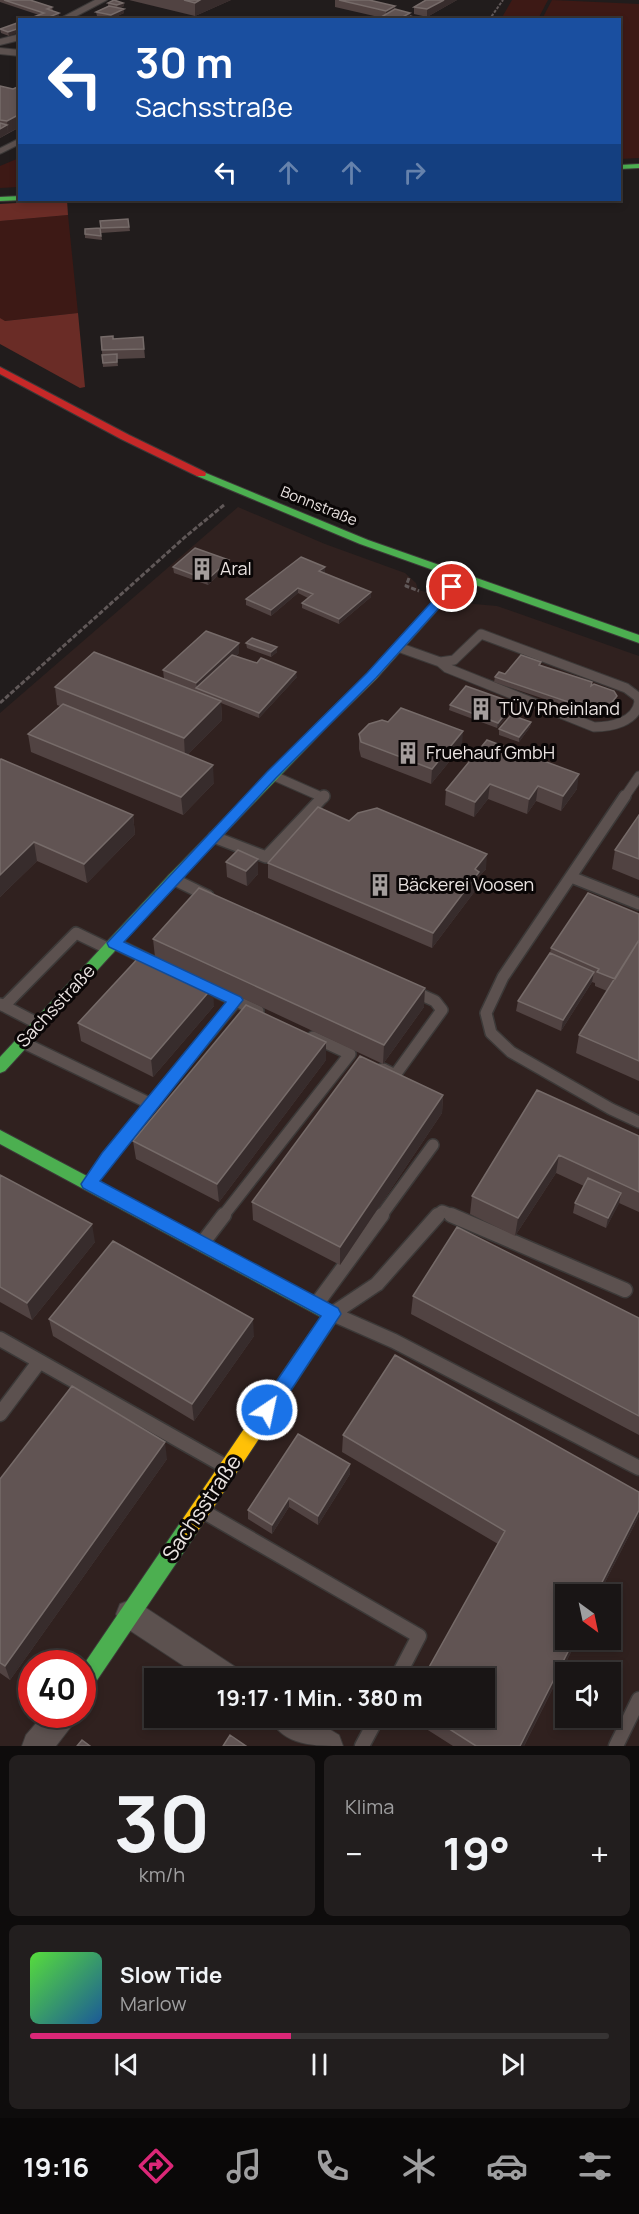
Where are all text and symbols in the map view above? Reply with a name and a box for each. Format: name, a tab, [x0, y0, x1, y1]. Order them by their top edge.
text: 30 m	[135, 33, 233, 91]
icon: left	[36, 42, 114, 120]
text: Sachsstraße	[135, 88, 293, 125]
icon: left	[209, 156, 242, 189]
icon: ahead	[272, 156, 305, 189]
icon: ahead	[335, 156, 368, 189]
icon: right	[398, 156, 431, 189]
street label: Bonnstraße	[278, 481, 361, 531]
building icon: Aral	[189, 556, 215, 582]
place label: Aral	[220, 556, 252, 580]
pin	[426, 561, 477, 612]
icon: arrive	[435, 570, 468, 603]
building icon: TÜV Rheinland	[468, 696, 494, 722]
place label: TÜV Rheinland	[499, 696, 620, 720]
building icon: Fruehauf GmbH	[395, 740, 421, 766]
place label: Fruehauf GmbH	[426, 740, 555, 764]
building icon: Bäckerei Voosen	[367, 872, 393, 898]
place label: Bäckerei Voosen	[398, 872, 534, 896]
street label: Sachsstraße	[11, 959, 100, 1052]
position arrow	[235, 1378, 299, 1442]
street label: Sachsstraße	[155, 1449, 247, 1566]
north arrow	[555, 1584, 621, 1650]
map controls	[555, 1584, 621, 1728]
speed limit sign: 40	[18, 1650, 96, 1728]
button: sound	[555, 1662, 621, 1728]
text: 19:17 · 1 Min. · 380 m	[217, 1683, 422, 1713]
text: 30	[114, 1769, 210, 1875]
text: Klima	[345, 1793, 394, 1820]
text: 19°	[442, 1822, 510, 1884]
text: −	[345, 1831, 363, 1876]
text: +	[590, 1831, 609, 1876]
text: km/h	[139, 1861, 185, 1888]
text: Slow Tide	[120, 1960, 222, 1990]
text: Marlow	[120, 1990, 187, 2017]
icon: previous	[110, 2048, 143, 2081]
icon: pause	[303, 2048, 336, 2081]
icon: next	[496, 2048, 529, 2081]
icon: directions	[135, 2145, 177, 2187]
icon: music	[223, 2145, 265, 2187]
icon: phone	[311, 2145, 353, 2187]
icon: climate	[398, 2145, 440, 2187]
icon: car	[486, 2145, 528, 2187]
icon: filters	[574, 2145, 616, 2187]
text: 19:16	[23, 2148, 89, 2185]

